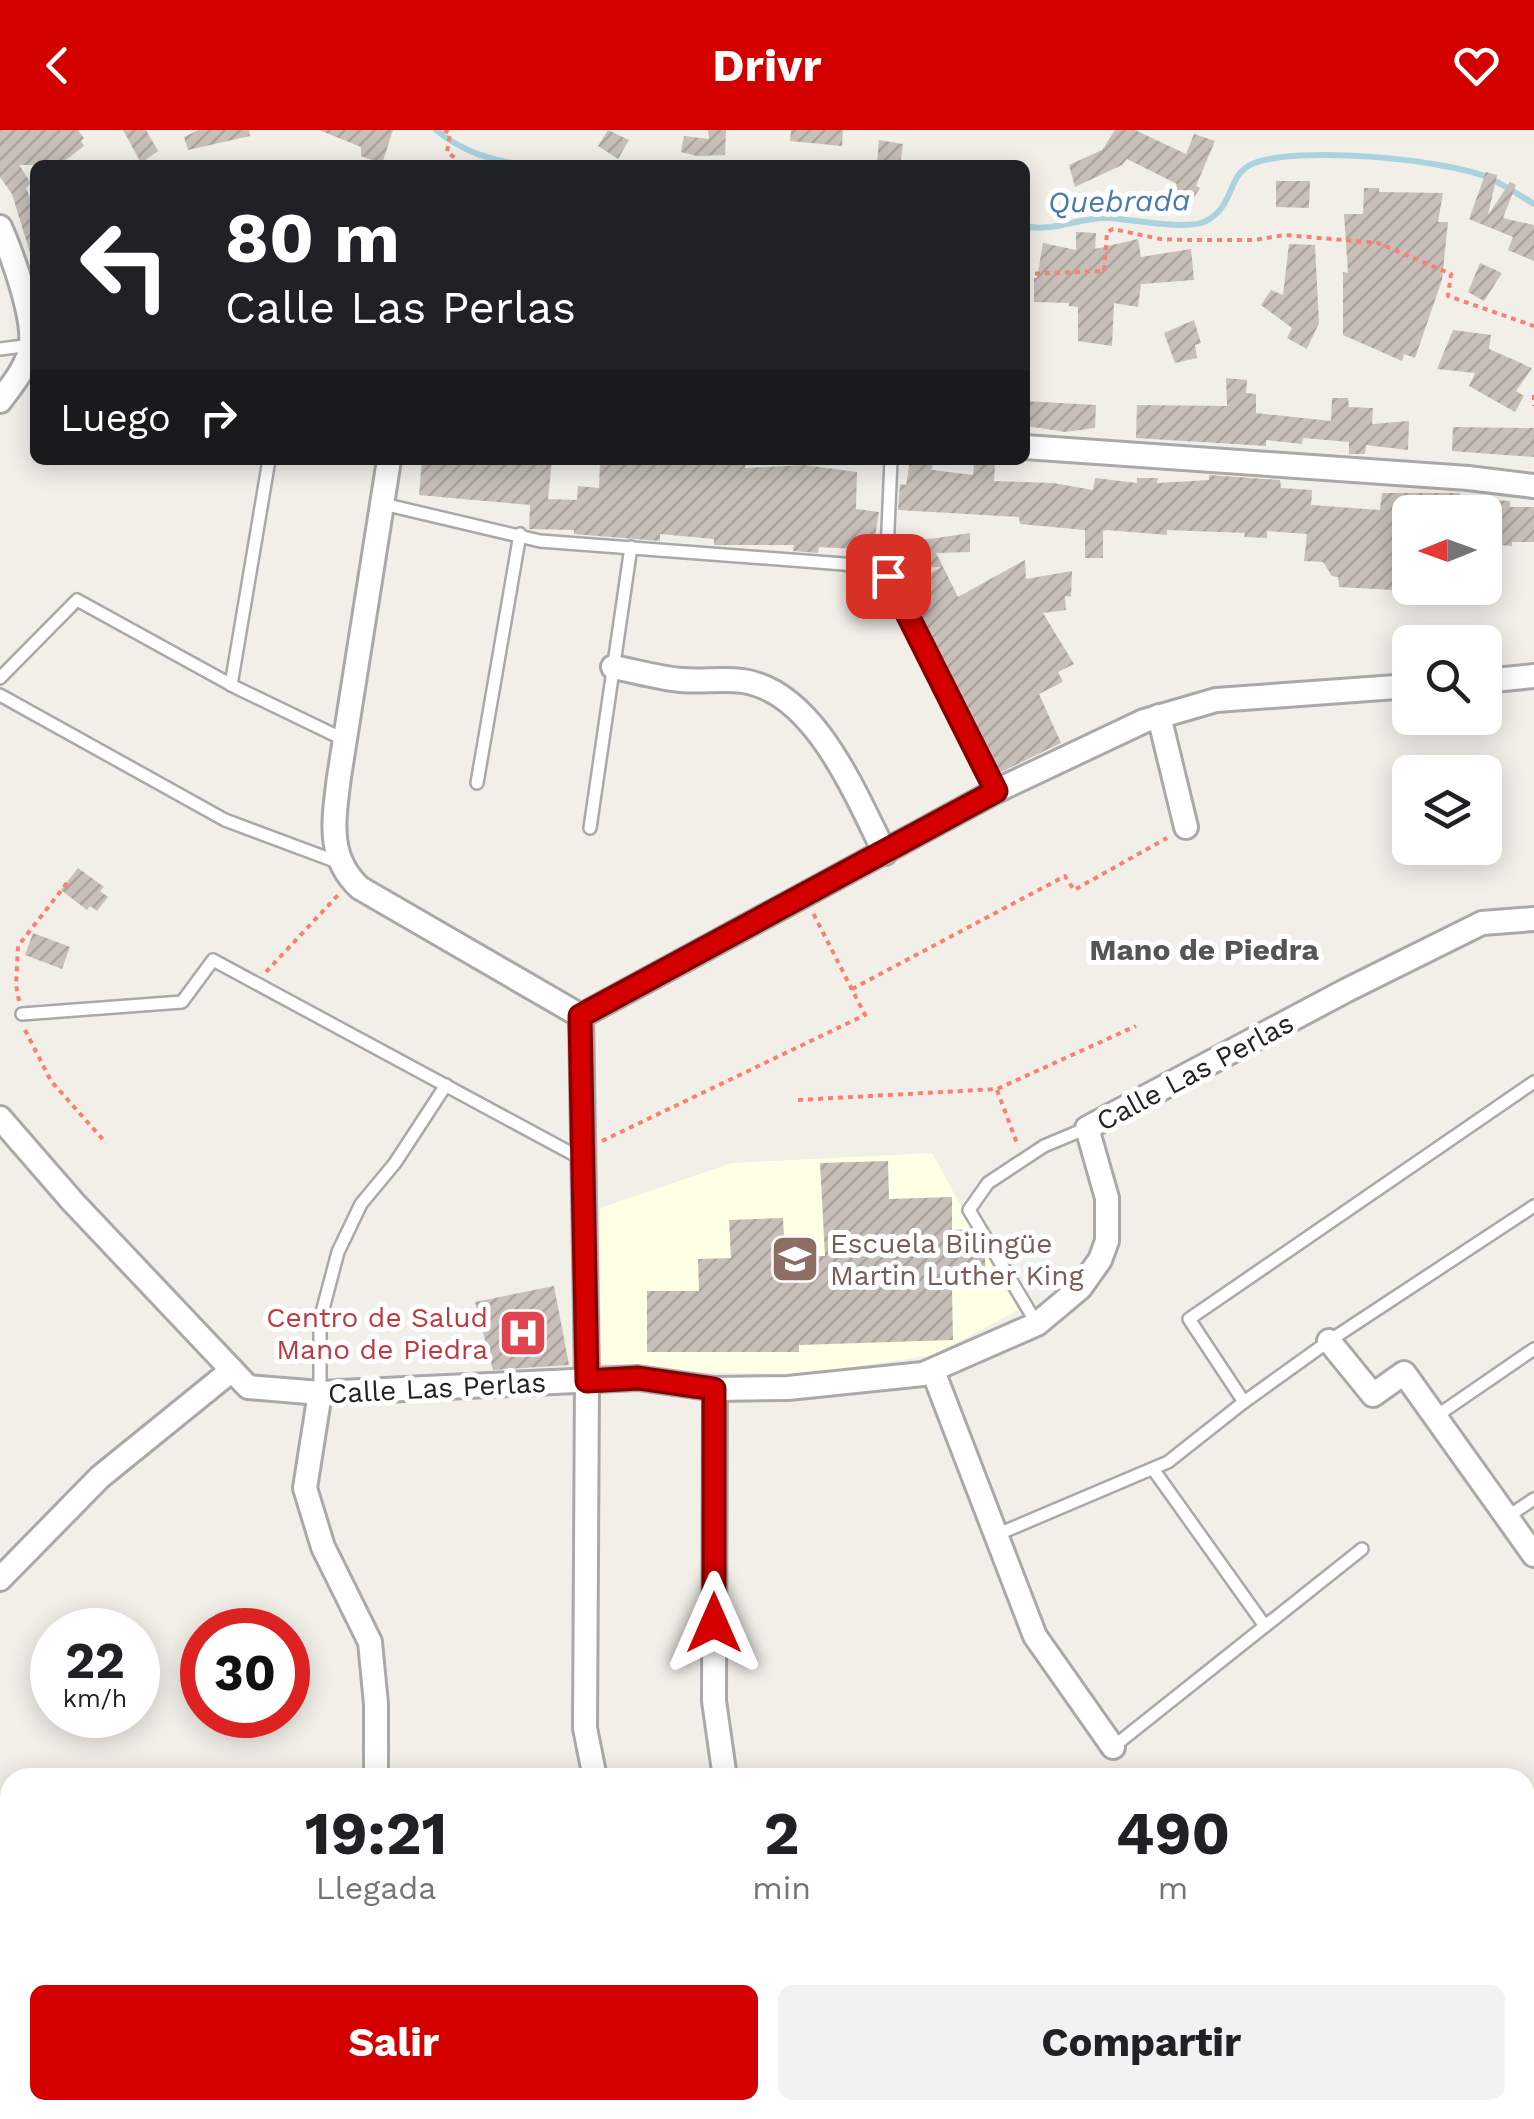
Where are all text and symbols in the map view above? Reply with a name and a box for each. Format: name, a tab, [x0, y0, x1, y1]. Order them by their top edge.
icon: back	[30, 38, 85, 93]
icon: heart	[1449, 38, 1504, 93]
text: Drivr	[712, 39, 822, 92]
water label: Quebrada	[1047, 182, 1191, 220]
text: 80 m	[225, 197, 400, 279]
icon: left	[60, 200, 190, 330]
text: Calle Las Perlas	[225, 281, 576, 334]
icon: right	[191, 390, 246, 445]
text: Luego	[60, 396, 171, 440]
north arrow	[1392, 495, 1502, 605]
map controls	[1392, 495, 1502, 865]
pin	[846, 534, 931, 619]
icon: arrive	[861, 549, 916, 604]
button: search	[1392, 625, 1502, 735]
button: layers	[1392, 755, 1502, 865]
district label: Mano de Piedra	[1089, 932, 1319, 967]
street label: Calle Las Perlas	[1091, 1006, 1299, 1138]
place label: Escuela Bilingüe Martin Luther King	[830, 1227, 1084, 1292]
school or university icon: Escuela Bilingüe Martin Luther King	[769, 1233, 821, 1285]
place label: Centro de Salud Mano de Piedra	[266, 1301, 488, 1366]
hospital icon: Centro de Salud Mano de Piedra	[497, 1307, 549, 1359]
street label: Calle Las Perlas	[327, 1366, 547, 1410]
position arrow	[662, 1571, 766, 1675]
speed limit sign: 30	[180, 1608, 310, 1738]
text: 22	[65, 1631, 125, 1690]
text: km/h	[63, 1684, 127, 1713]
text: 19:21	[305, 1798, 447, 1869]
text: 2	[764, 1798, 799, 1869]
text: 490	[1116, 1798, 1230, 1869]
text: Llegada	[316, 1869, 436, 1907]
text: min	[752, 1869, 811, 1907]
text: m	[1158, 1869, 1188, 1907]
button: Salir	[30, 1985, 758, 2100]
button: Compartir	[778, 1985, 1505, 2100]

